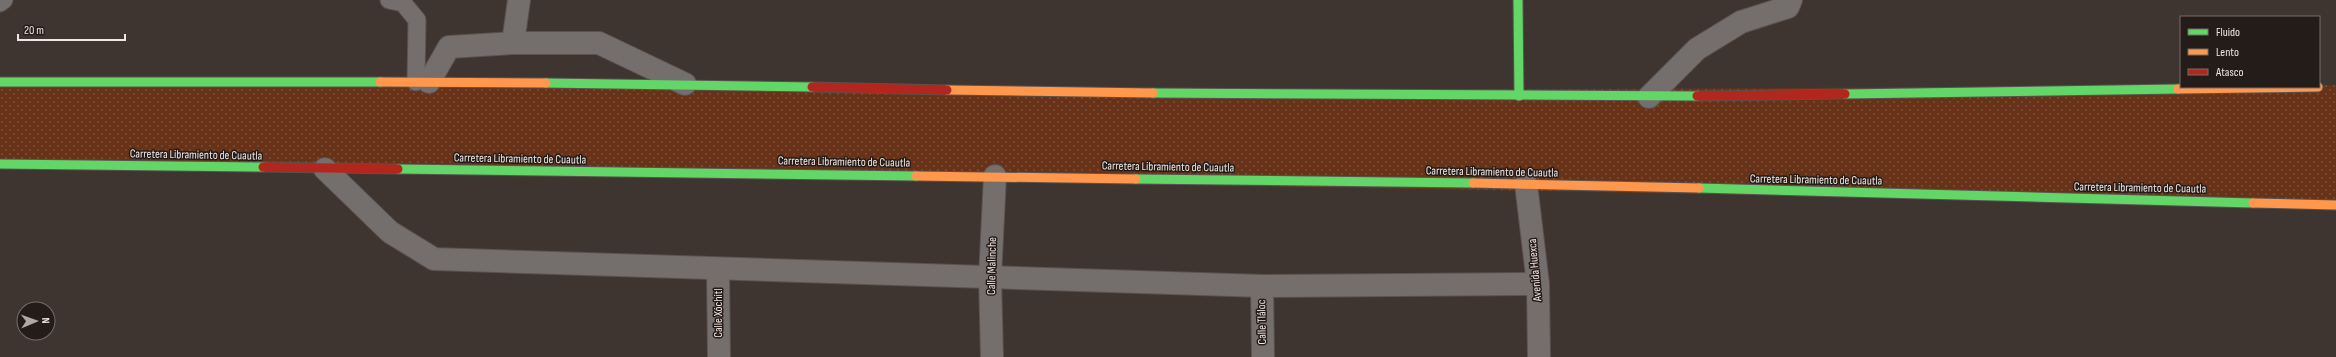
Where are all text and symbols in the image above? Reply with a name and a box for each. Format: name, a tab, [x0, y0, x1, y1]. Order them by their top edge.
scale bar	[18, 16, 125, 42]
legend	[2180, 16, 2320, 88]
text: 20 m	[24, 23, 44, 38]
text: Fluido	[2216, 25, 2240, 40]
text: Lento	[2216, 45, 2239, 60]
text: Atasco	[2215, 65, 2243, 80]
street label: Carretera Libramiento de Cuautla	[130, 146, 263, 164]
street label: Carretera Libramiento de Cuautla	[454, 150, 587, 168]
street label: Carretera Libramiento de Cuautla	[778, 153, 911, 171]
street label: Carretera Libramiento de Cuautla	[1102, 158, 1235, 176]
street label: Carretera Libramiento de Cuautla	[1426, 163, 1559, 181]
street label: Carretera Libramiento de Cuautla	[1750, 171, 1883, 189]
street label: Carretera Libramiento de Cuautla	[2074, 179, 2207, 197]
street label: Calle Malinche	[984, 237, 1000, 295]
street label: Avenida Huexca	[1525, 238, 1545, 303]
street label: Calle Xóchitl	[711, 288, 726, 338]
street label: Calle Tláloc	[1254, 299, 1270, 345]
north arrow	[16, 301, 56, 341]
text: N	[39, 318, 52, 324]

